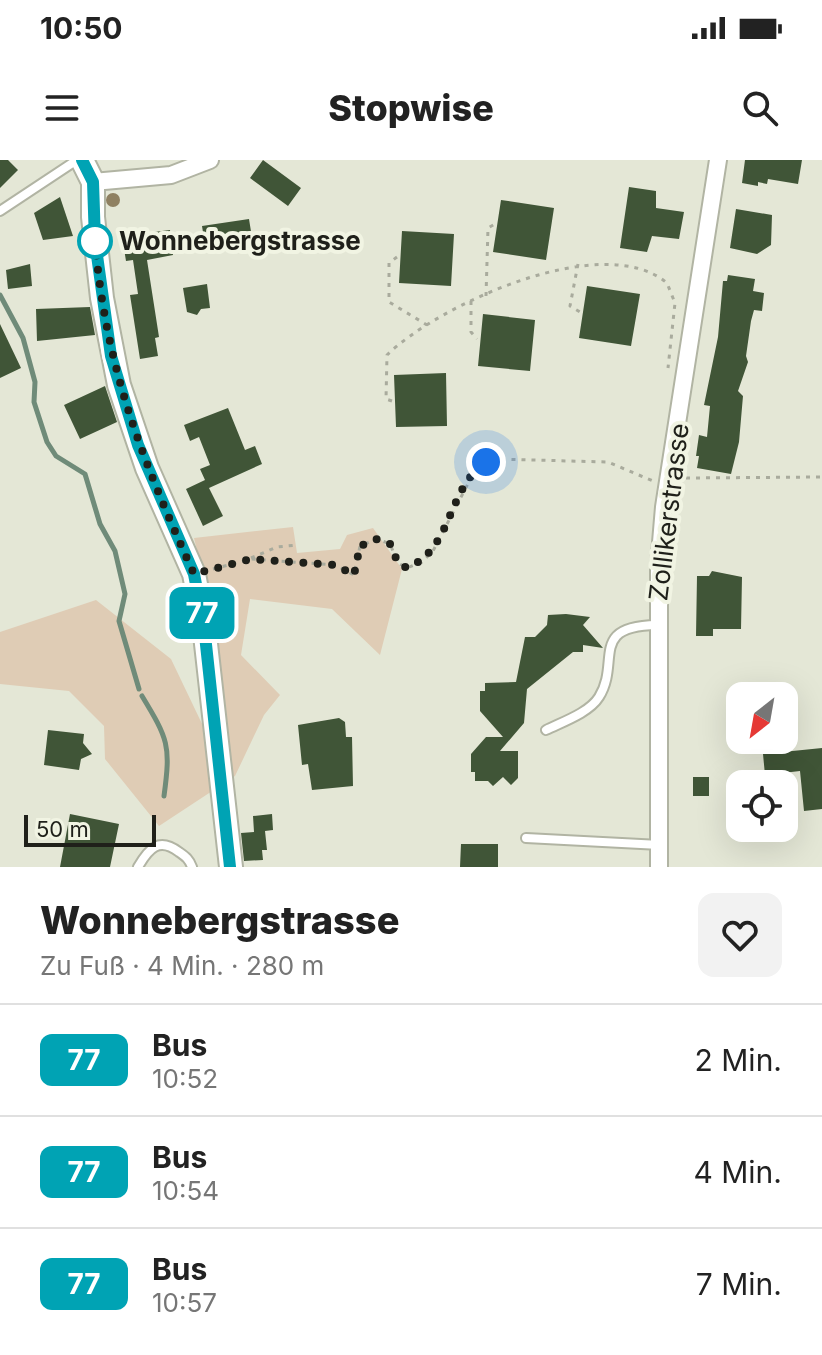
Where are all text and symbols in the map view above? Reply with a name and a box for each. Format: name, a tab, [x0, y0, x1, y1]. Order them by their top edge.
text: 10:50	[40, 10, 123, 46]
icon: menu	[40, 86, 84, 130]
text: Stopwise	[328, 86, 494, 130]
icon: search	[738, 86, 782, 130]
marker: Wonnebergstrasse	[78, 224, 112, 258]
place label: Wonnebergstrasse	[119, 225, 361, 256]
street label: Zollikerstrasse	[642, 421, 695, 603]
your location	[466, 442, 506, 482]
line badge: 77	[166, 587, 238, 639]
text: 77	[185, 596, 219, 630]
north arrow	[726, 682, 798, 754]
map controls	[726, 682, 798, 842]
button: locate	[726, 770, 798, 842]
scale bar	[24, 811, 156, 847]
text: 50 m	[36, 816, 89, 842]
button: heart	[698, 893, 782, 977]
text: Wonnebergstrasse	[40, 897, 399, 943]
text: Zu Fuß · 4 Min. · 280 m	[40, 950, 324, 981]
text: Bus	[152, 1027, 207, 1063]
text: 2 Min.	[695, 1042, 782, 1078]
text: 77	[67, 1043, 101, 1077]
text: 10:52	[152, 1063, 218, 1094]
text: Bus	[152, 1139, 207, 1175]
text: 4 Min.	[693, 1154, 782, 1190]
text: 77	[67, 1155, 101, 1189]
text: 10:54	[152, 1175, 219, 1206]
text: Bus	[152, 1251, 207, 1287]
text: 7 Min.	[696, 1266, 782, 1302]
text: 77	[67, 1267, 101, 1301]
text: 10:57	[152, 1287, 217, 1318]

